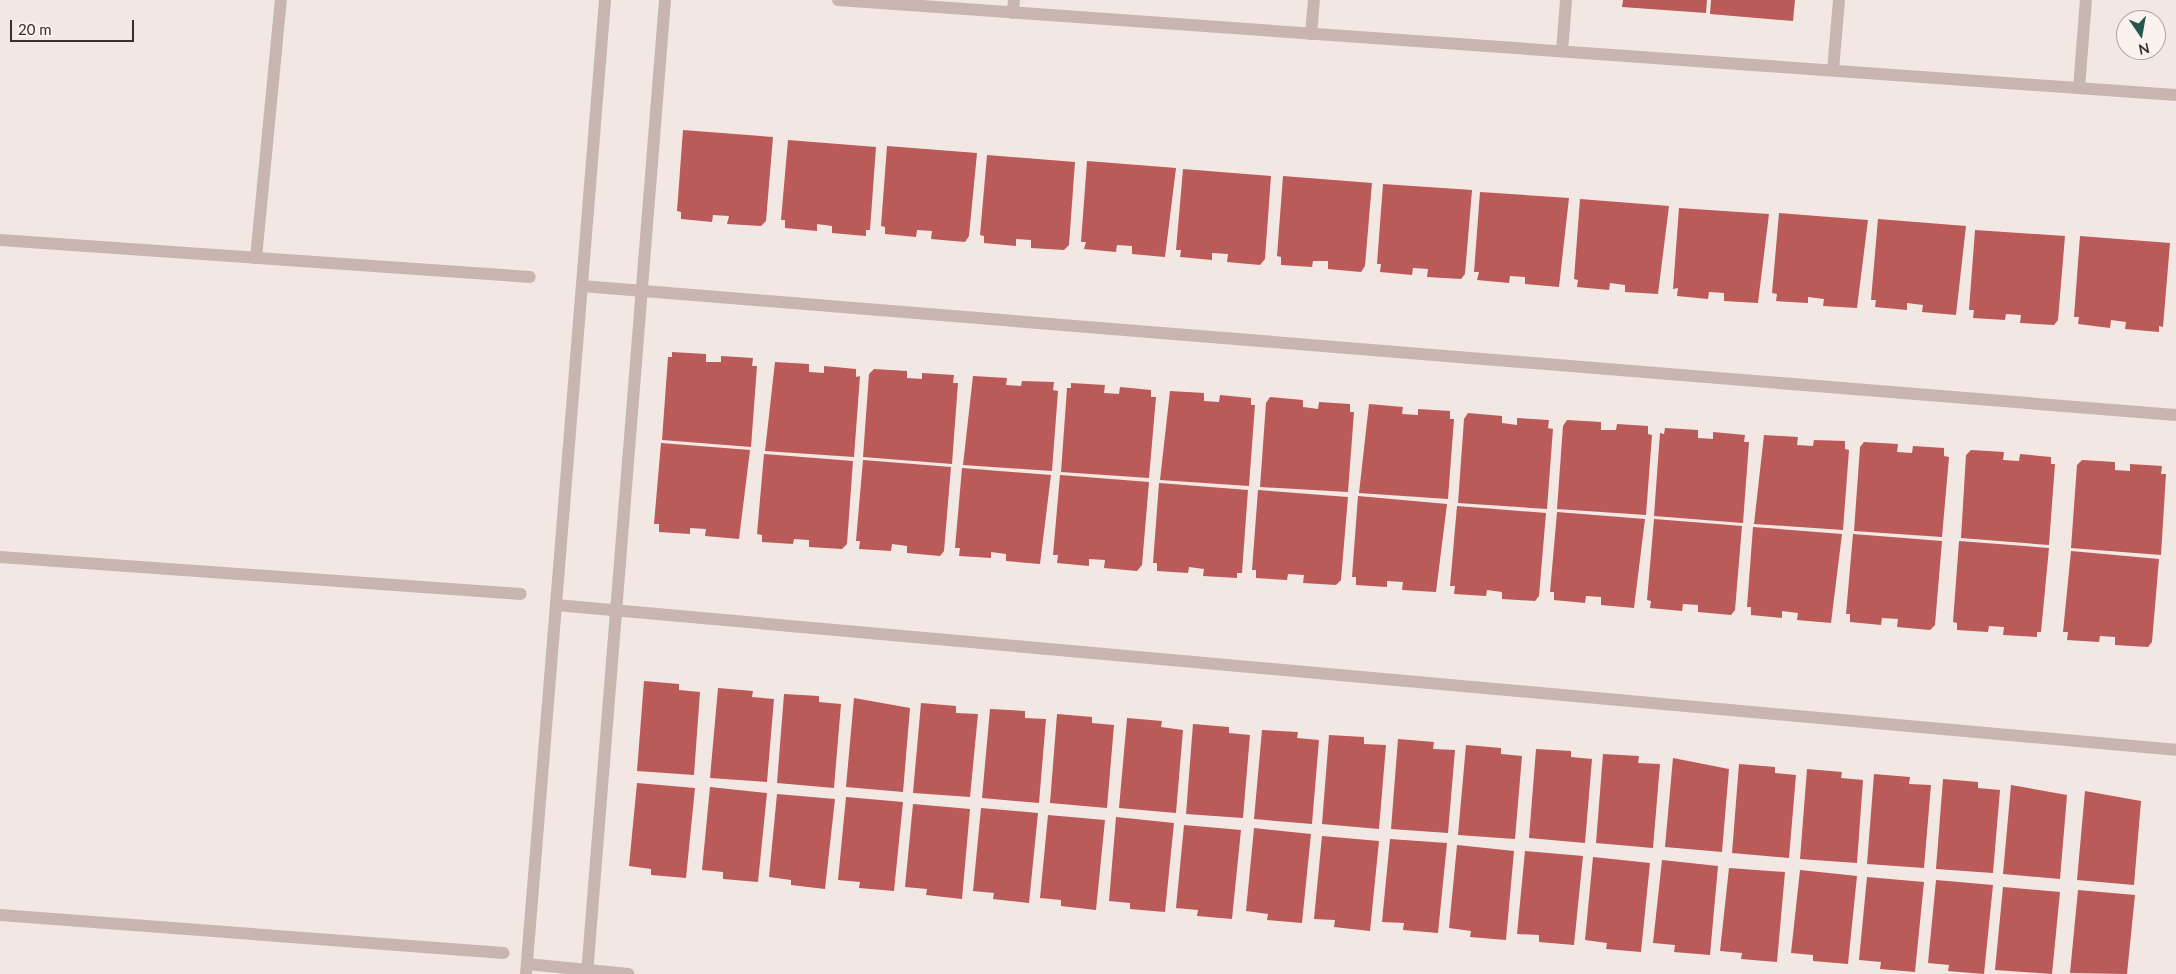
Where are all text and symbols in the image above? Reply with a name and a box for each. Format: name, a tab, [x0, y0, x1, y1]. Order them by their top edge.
scale bar	[12, 10, 136, 42]
north arrow	[2116, 10, 2166, 60]
text: 20 m	[18, 20, 52, 38]
text: N	[2137, 40, 2151, 59]

